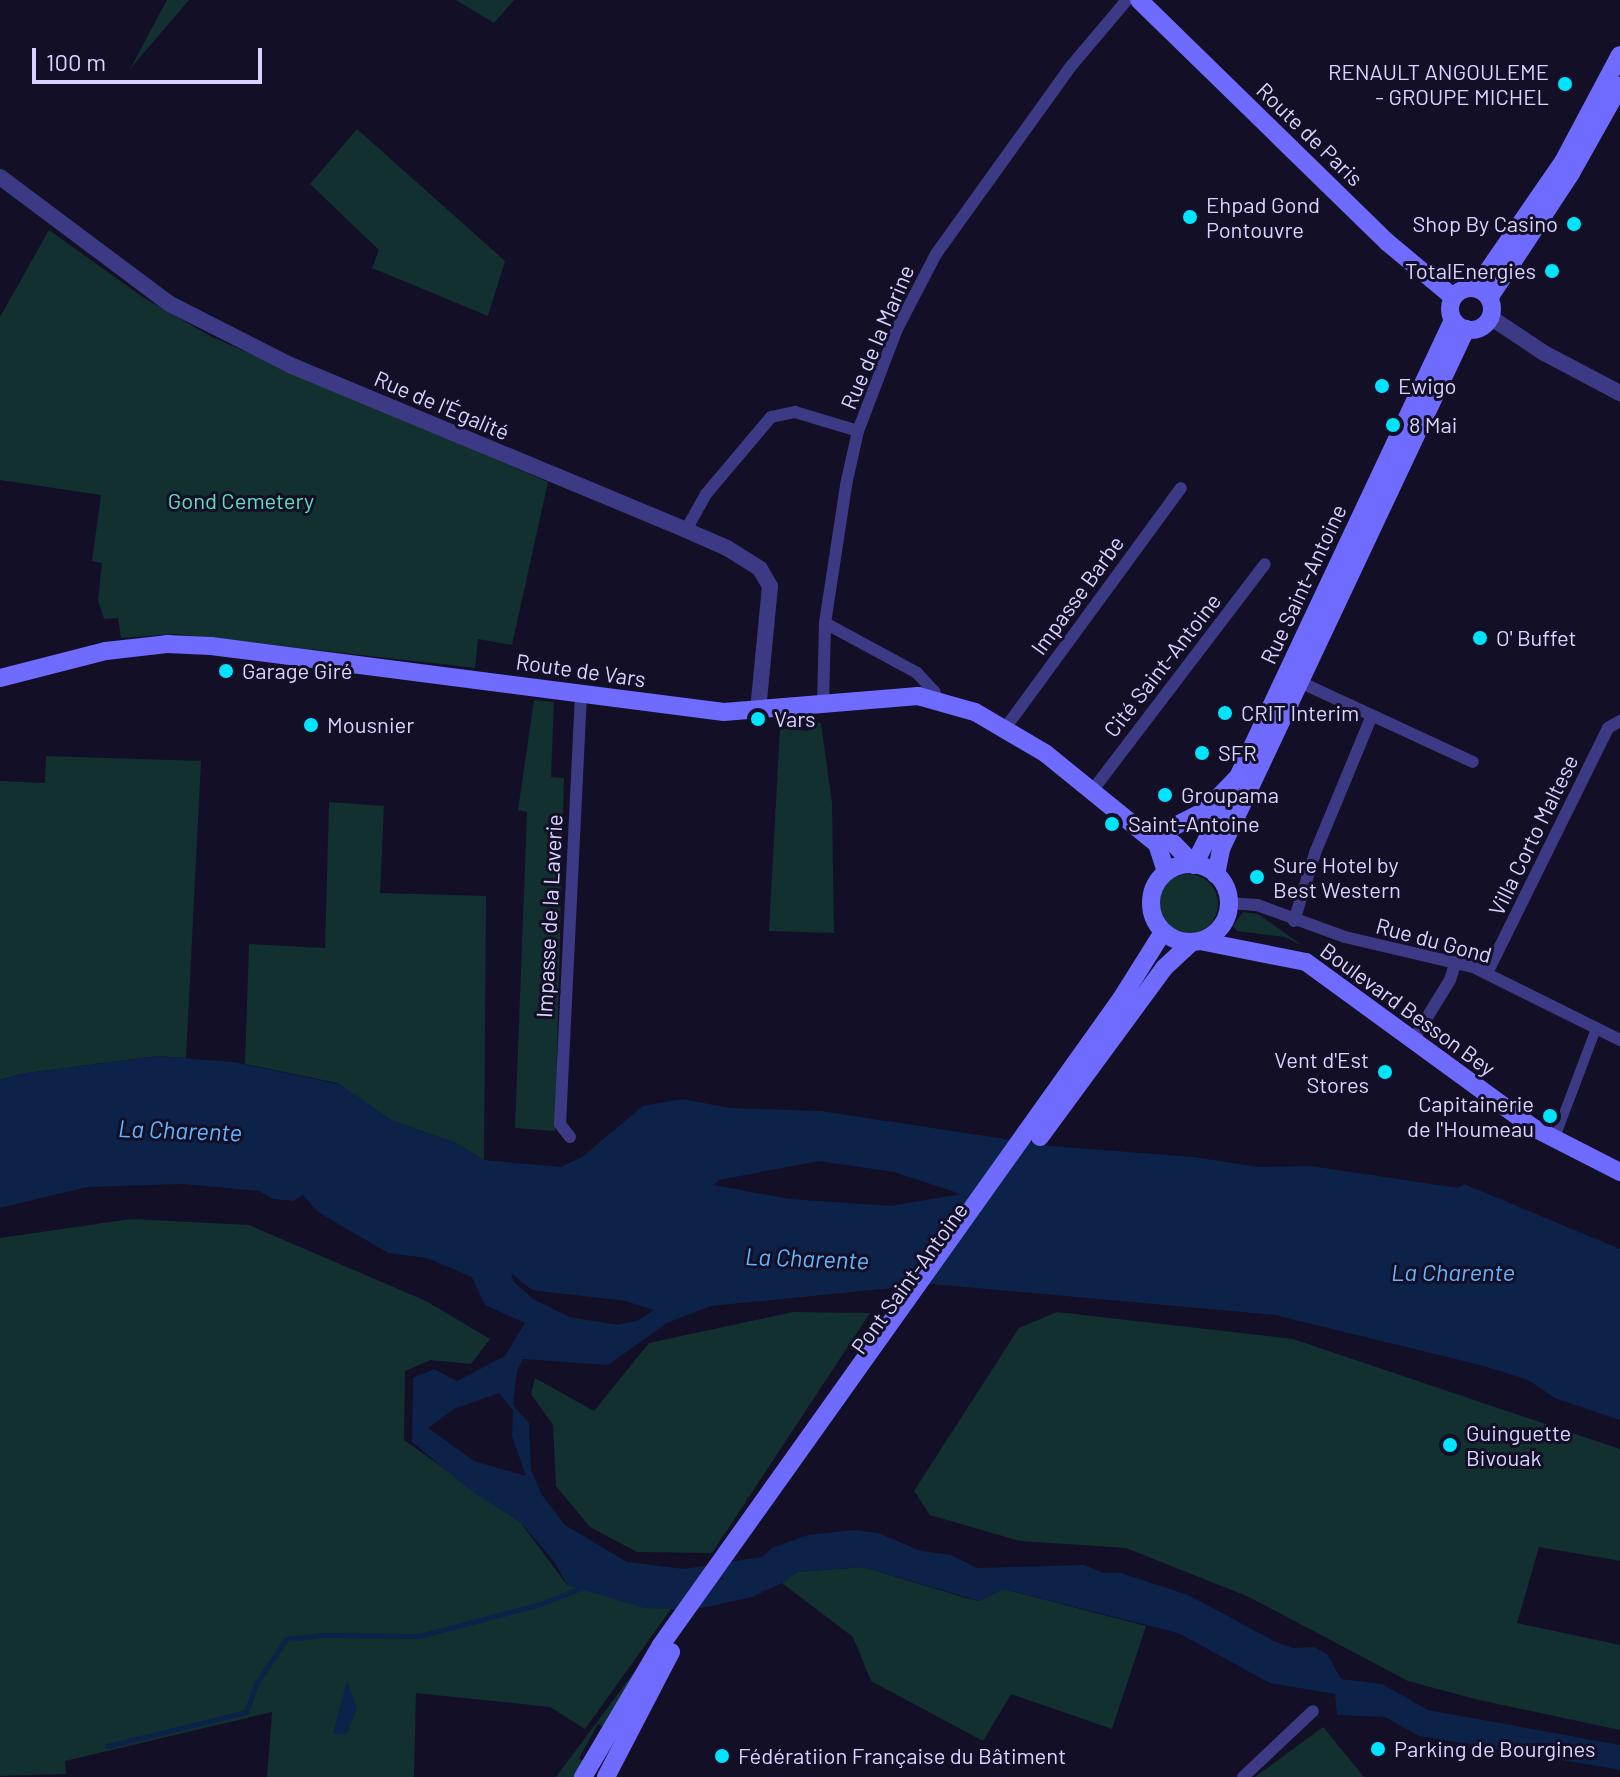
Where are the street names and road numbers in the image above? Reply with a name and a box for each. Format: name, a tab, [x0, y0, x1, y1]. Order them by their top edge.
street label: Route de Paris	[1251, 77, 1369, 191]
street label: Rue de la Marine	[835, 261, 919, 413]
street label: Rue de l'Égalité	[371, 365, 513, 445]
street label: Rue Saint-Antoine	[1254, 500, 1352, 668]
street label: Impasse Barbe	[1025, 530, 1129, 660]
street label: Cité Saint-Antoine	[1098, 588, 1226, 742]
street label: Route de Vars	[514, 648, 648, 692]
street label: Villa Corto Maltese	[1483, 750, 1583, 920]
street label: Impasse de la Laverie	[530, 814, 568, 1018]
street label: Rue du Gond	[1373, 912, 1495, 968]
street label: Boulevard Besson Bey	[1315, 937, 1501, 1081]
street label: Pont Saint-Antoine	[845, 1197, 973, 1359]

